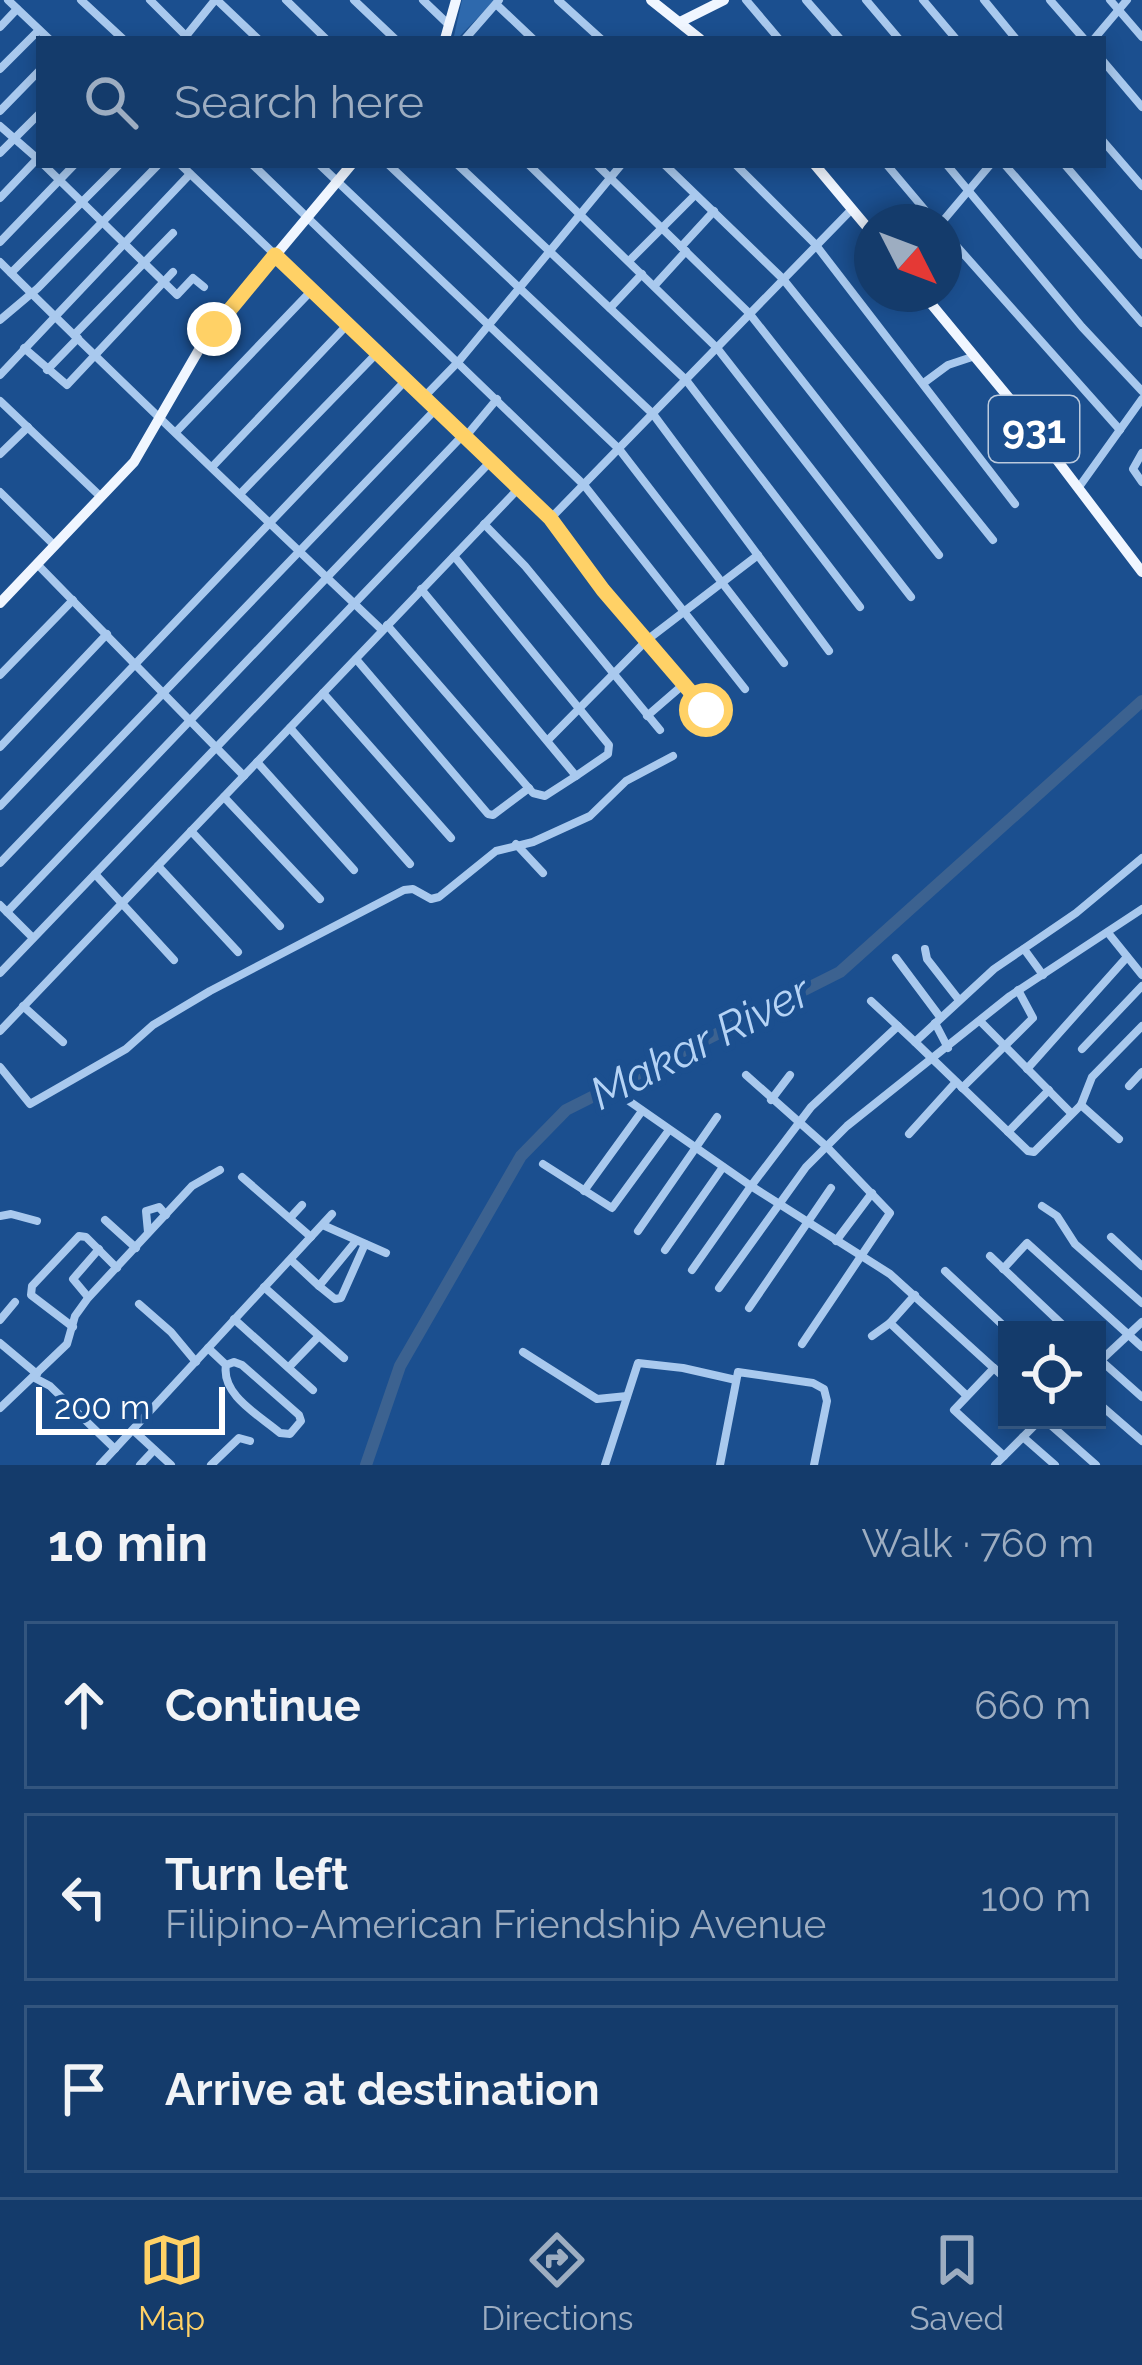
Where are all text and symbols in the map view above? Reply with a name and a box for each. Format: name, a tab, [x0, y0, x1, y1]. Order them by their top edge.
search box	[36, 36, 1106, 168]
icon: search	[78, 69, 144, 135]
text: Search here	[174, 76, 424, 129]
north arrow	[854, 204, 962, 312]
route end	[187, 302, 241, 356]
road number: 931	[989, 396, 1079, 462]
route start	[679, 683, 733, 737]
water label: Makar River	[581, 964, 820, 1120]
map controls	[998, 1321, 1106, 1429]
button: locate	[998, 1321, 1106, 1429]
scale bar	[36, 1381, 225, 1434]
text: 200 m	[54, 1388, 150, 1427]
text: 10 min	[48, 1513, 208, 1573]
text: Walk · 760 m	[861, 1520, 1094, 1566]
icon: ahead	[51, 1672, 117, 1738]
text: Continue	[165, 1679, 361, 1732]
text: 660 m	[974, 1682, 1091, 1728]
text: Turn left	[165, 1848, 348, 1901]
icon: left	[51, 1864, 117, 1930]
text: 100 m	[981, 1874, 1091, 1920]
text: Filipino-American Friendship Avenue	[165, 1901, 826, 1947]
icon: arrive	[51, 2056, 117, 2122]
text: Arrive at destination	[165, 2063, 600, 2116]
tab: Map	[138, 2227, 205, 2338]
tab: Directions	[481, 2227, 634, 2338]
tab: Saved	[910, 2227, 1004, 2338]

